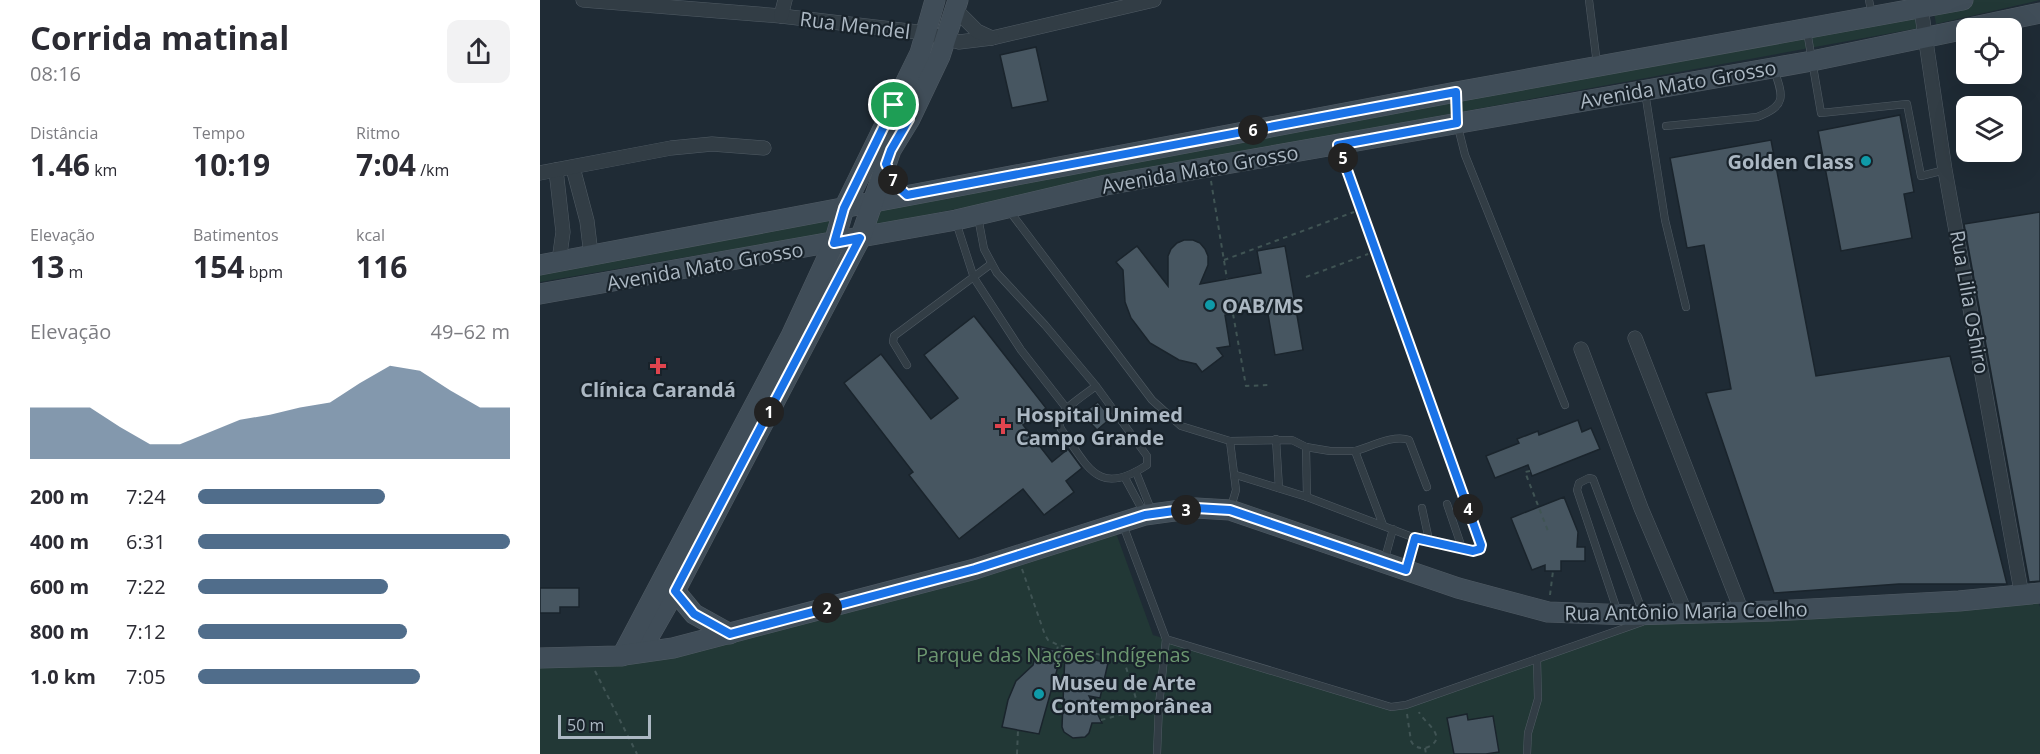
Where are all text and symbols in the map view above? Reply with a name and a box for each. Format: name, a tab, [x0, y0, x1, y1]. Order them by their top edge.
street label: Rua Mendel	[798, 5, 912, 45]
text: Corrida matinal	[30, 15, 289, 60]
map controls	[1956, 18, 2022, 162]
button: locate	[1956, 18, 2022, 84]
button: share	[447, 20, 510, 83]
street label: Avenida Mato Grosso	[1578, 53, 1778, 115]
text: 08:16	[30, 60, 81, 87]
pin	[868, 79, 919, 130]
icon: arrive	[877, 88, 910, 121]
button: layers	[1956, 96, 2022, 162]
pin: 6	[1238, 115, 1268, 145]
text: 6	[1248, 119, 1258, 141]
text: Distância	[30, 122, 98, 144]
text: Tempo	[193, 122, 245, 144]
text: Ritmo	[356, 122, 400, 144]
street label: Avenida Mato Grosso	[1100, 138, 1300, 200]
pin: 5	[1328, 143, 1358, 173]
text: 1.46	[30, 144, 90, 185]
text: 10:19	[193, 144, 270, 185]
text: 7:04	[356, 144, 416, 185]
text: 5	[1338, 147, 1348, 169]
place label: Golden Class	[1727, 148, 1854, 175]
marker: Golden Class	[1859, 154, 1873, 168]
text: km	[90, 159, 117, 181]
text: /km	[416, 159, 449, 181]
pin: 7	[878, 165, 908, 195]
text: 7	[888, 169, 898, 191]
text: Elevação	[30, 224, 95, 246]
text: Batimentos	[193, 224, 279, 246]
text: kcal	[356, 224, 385, 246]
street label: Rua Lilia Oshiro	[1944, 228, 1996, 376]
street label: Avenida Mato Grosso	[605, 235, 805, 297]
text: 13	[30, 246, 64, 287]
text: 154	[193, 246, 244, 287]
text: 116	[356, 246, 407, 287]
text: m	[64, 261, 83, 283]
text: bpm	[244, 261, 283, 283]
place label: OAB/MS	[1222, 292, 1303, 319]
marker: OAB/MS	[1203, 298, 1217, 312]
text: Elevação	[30, 318, 111, 345]
text: 49–62 m	[431, 318, 510, 345]
marker: Clínica Carandá	[649, 357, 667, 375]
place label: Clínica Carandá	[580, 376, 736, 403]
pin: 1	[754, 397, 784, 427]
text: 1	[764, 401, 774, 423]
place label: Hospital Unimed Campo Grande	[1016, 401, 1183, 451]
marker: Hospital Unimed Campo Grande	[994, 417, 1012, 435]
text: 200 m	[30, 483, 89, 510]
text: 7:24	[126, 483, 166, 510]
pin: 4	[1453, 494, 1483, 524]
pin: 3	[1171, 495, 1201, 525]
text: 4	[1463, 498, 1473, 520]
text: 3	[1181, 499, 1191, 521]
text: 400 m	[30, 528, 89, 555]
text: 6:31	[126, 528, 166, 555]
text: 600 m	[30, 573, 89, 600]
text: 7:22	[126, 573, 166, 600]
pin: 2	[812, 593, 842, 623]
street label: Rua Antônio Maria Coelho	[1564, 595, 1808, 627]
text: 2	[822, 597, 832, 619]
text: 800 m	[30, 618, 89, 645]
text: 7:12	[126, 618, 166, 645]
park label: Parque das Nações Indígenas	[916, 641, 1190, 668]
text: 1.0 km	[30, 663, 96, 690]
text: 7:05	[126, 663, 166, 690]
place label: Museu de Arte Contemporânea	[1051, 669, 1213, 719]
marker: Museu de Arte Contemporânea	[1032, 687, 1046, 701]
scale bar	[558, 712, 651, 740]
text: 50 m	[567, 714, 604, 736]

